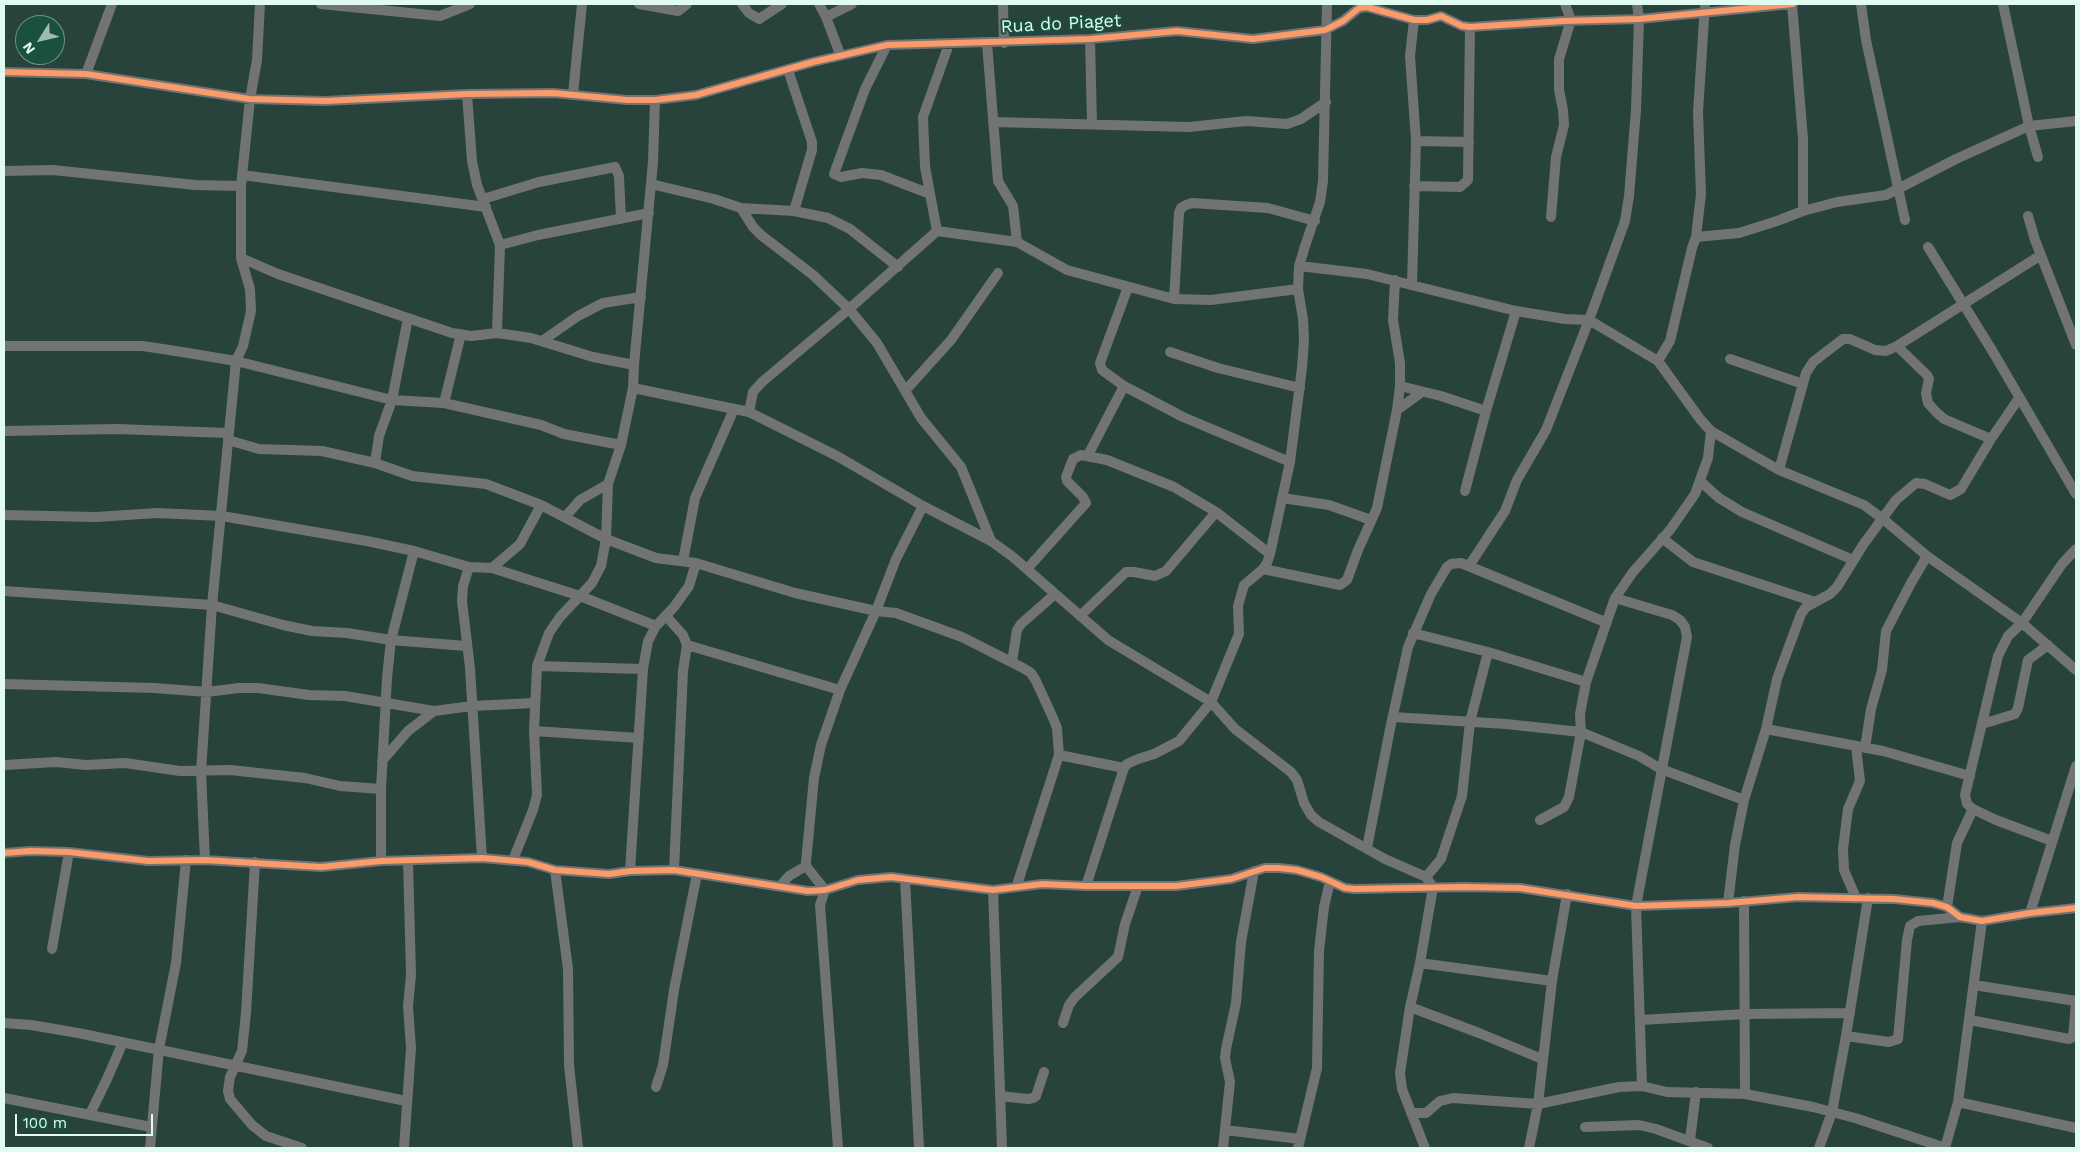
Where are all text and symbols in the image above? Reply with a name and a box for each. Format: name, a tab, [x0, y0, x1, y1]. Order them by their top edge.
street label: Rua do Piaget	[1000, 10, 1122, 38]
north arrow	[15, 15, 65, 65]
text: N	[19, 39, 38, 57]
scale bar	[18, 1104, 155, 1136]
text: 100 m	[23, 1114, 67, 1132]

